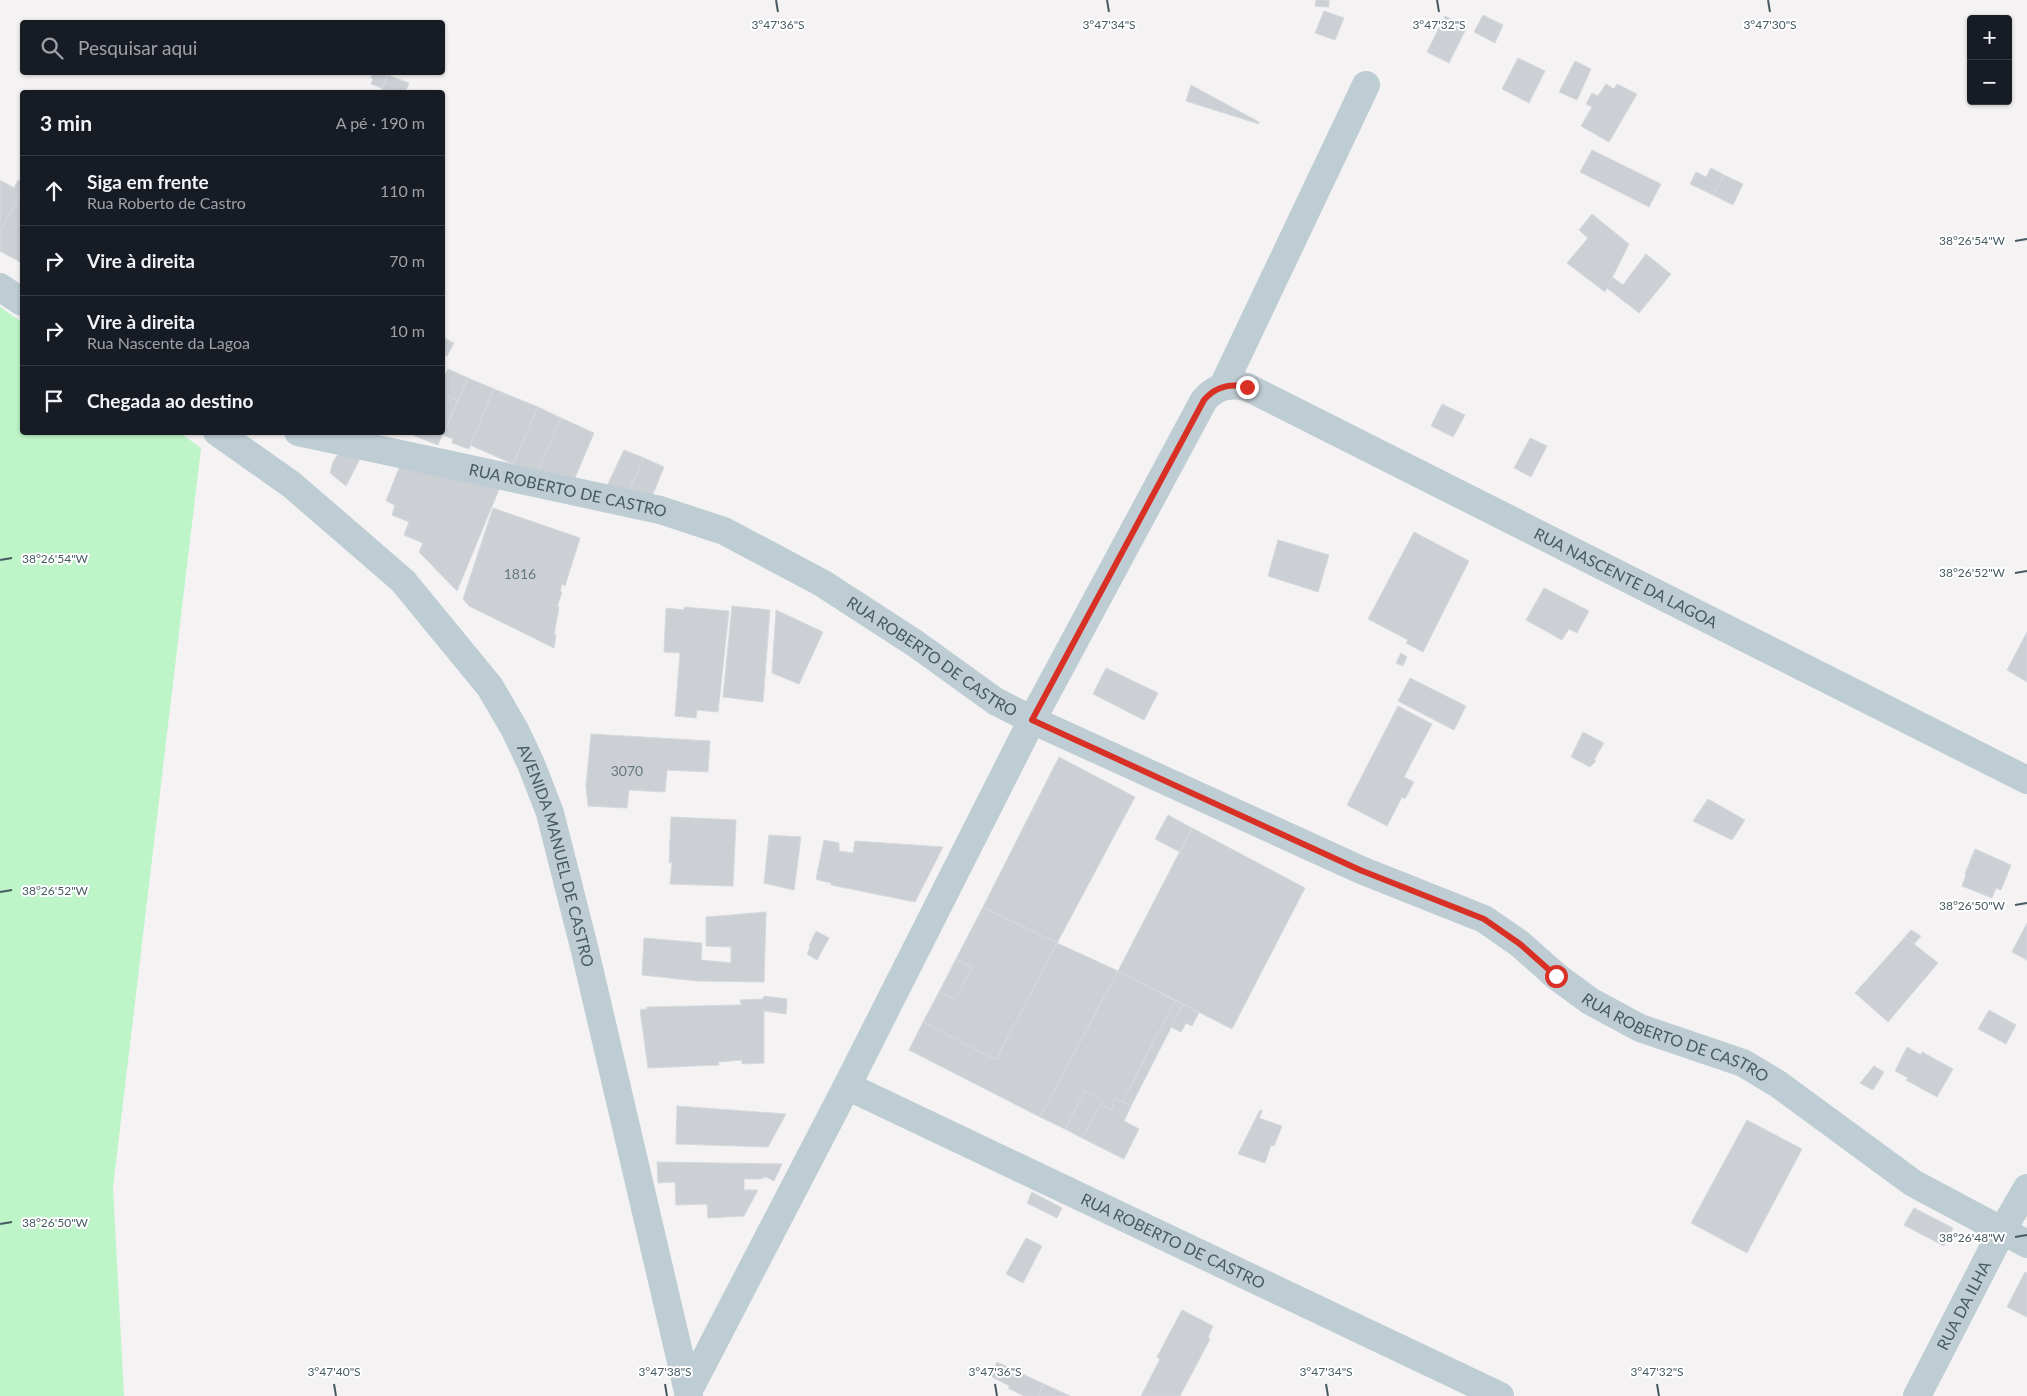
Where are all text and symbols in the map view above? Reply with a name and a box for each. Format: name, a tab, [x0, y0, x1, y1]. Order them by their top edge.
map controls	[1967, 15, 2012, 105]
button: +	[1967, 15, 2012, 60]
text: 3°47'36"S	[751, 17, 805, 32]
text: 3°47'34"S	[1082, 17, 1136, 32]
text: 3°47'32"S	[1412, 17, 1466, 32]
text: 3°47'30"S	[1743, 17, 1797, 32]
search box	[20, 20, 445, 75]
icon: search	[38, 34, 66, 62]
text: Pesquisar aqui	[78, 36, 197, 59]
button: −	[1967, 60, 2012, 105]
text: 3 min	[40, 110, 92, 135]
text: A pé · 190 m	[336, 113, 425, 132]
text: Siga em frente	[87, 170, 209, 193]
icon: ahead	[40, 177, 68, 205]
text: 110 m	[380, 181, 425, 200]
text: Rua Roberto de Castro	[87, 193, 246, 212]
text: 38°26'54"W	[1939, 233, 2006, 248]
icon: right	[40, 247, 68, 275]
text: Vire à direita	[87, 249, 195, 272]
text: 70 m	[389, 251, 425, 270]
text: Vire à direita	[87, 310, 195, 333]
icon: right	[40, 317, 68, 345]
text: 10 m	[389, 321, 425, 340]
text: Rua Nascente da Lagoa	[87, 333, 250, 352]
route end	[1236, 376, 1259, 399]
icon: arrive	[40, 387, 68, 415]
text: Chegada ao destino	[87, 389, 253, 412]
street label: RUA ROBERTO DE CASTRO	[467, 459, 670, 521]
street label: RUA NASCENTE DA LAGOA	[1531, 523, 1721, 632]
text: 38°26'54"W	[22, 551, 89, 566]
house number: 1816	[504, 565, 536, 582]
text: 38°26'52"W	[1939, 565, 2006, 580]
street label: RUA ROBERTO DE CASTRO	[844, 592, 1021, 720]
street label: AVENIDA MANUEL DE CASTRO	[514, 741, 598, 969]
house number: 3070	[611, 762, 643, 779]
text: 38°26'52"W	[22, 883, 89, 898]
text: 38°26'50"W	[1939, 898, 2006, 913]
route start	[1545, 965, 1568, 988]
street label: RUA ROBERTO DE CASTRO	[1578, 988, 1773, 1085]
street label: RUA ROBERTO DE CASTRO	[1078, 1189, 1269, 1292]
text: 38°26'50"W	[22, 1215, 89, 1230]
text: 38°26'48"W	[1939, 1230, 2006, 1245]
street label: RUA DA ILHA	[1932, 1257, 1994, 1353]
text: 3°47'40"S	[307, 1364, 361, 1379]
text: 3°47'38"S	[638, 1364, 692, 1379]
text: 3°47'36"S	[968, 1364, 1022, 1379]
text: 3°47'34"S	[1299, 1364, 1353, 1379]
text: 3°47'32"S	[1630, 1364, 1684, 1379]

